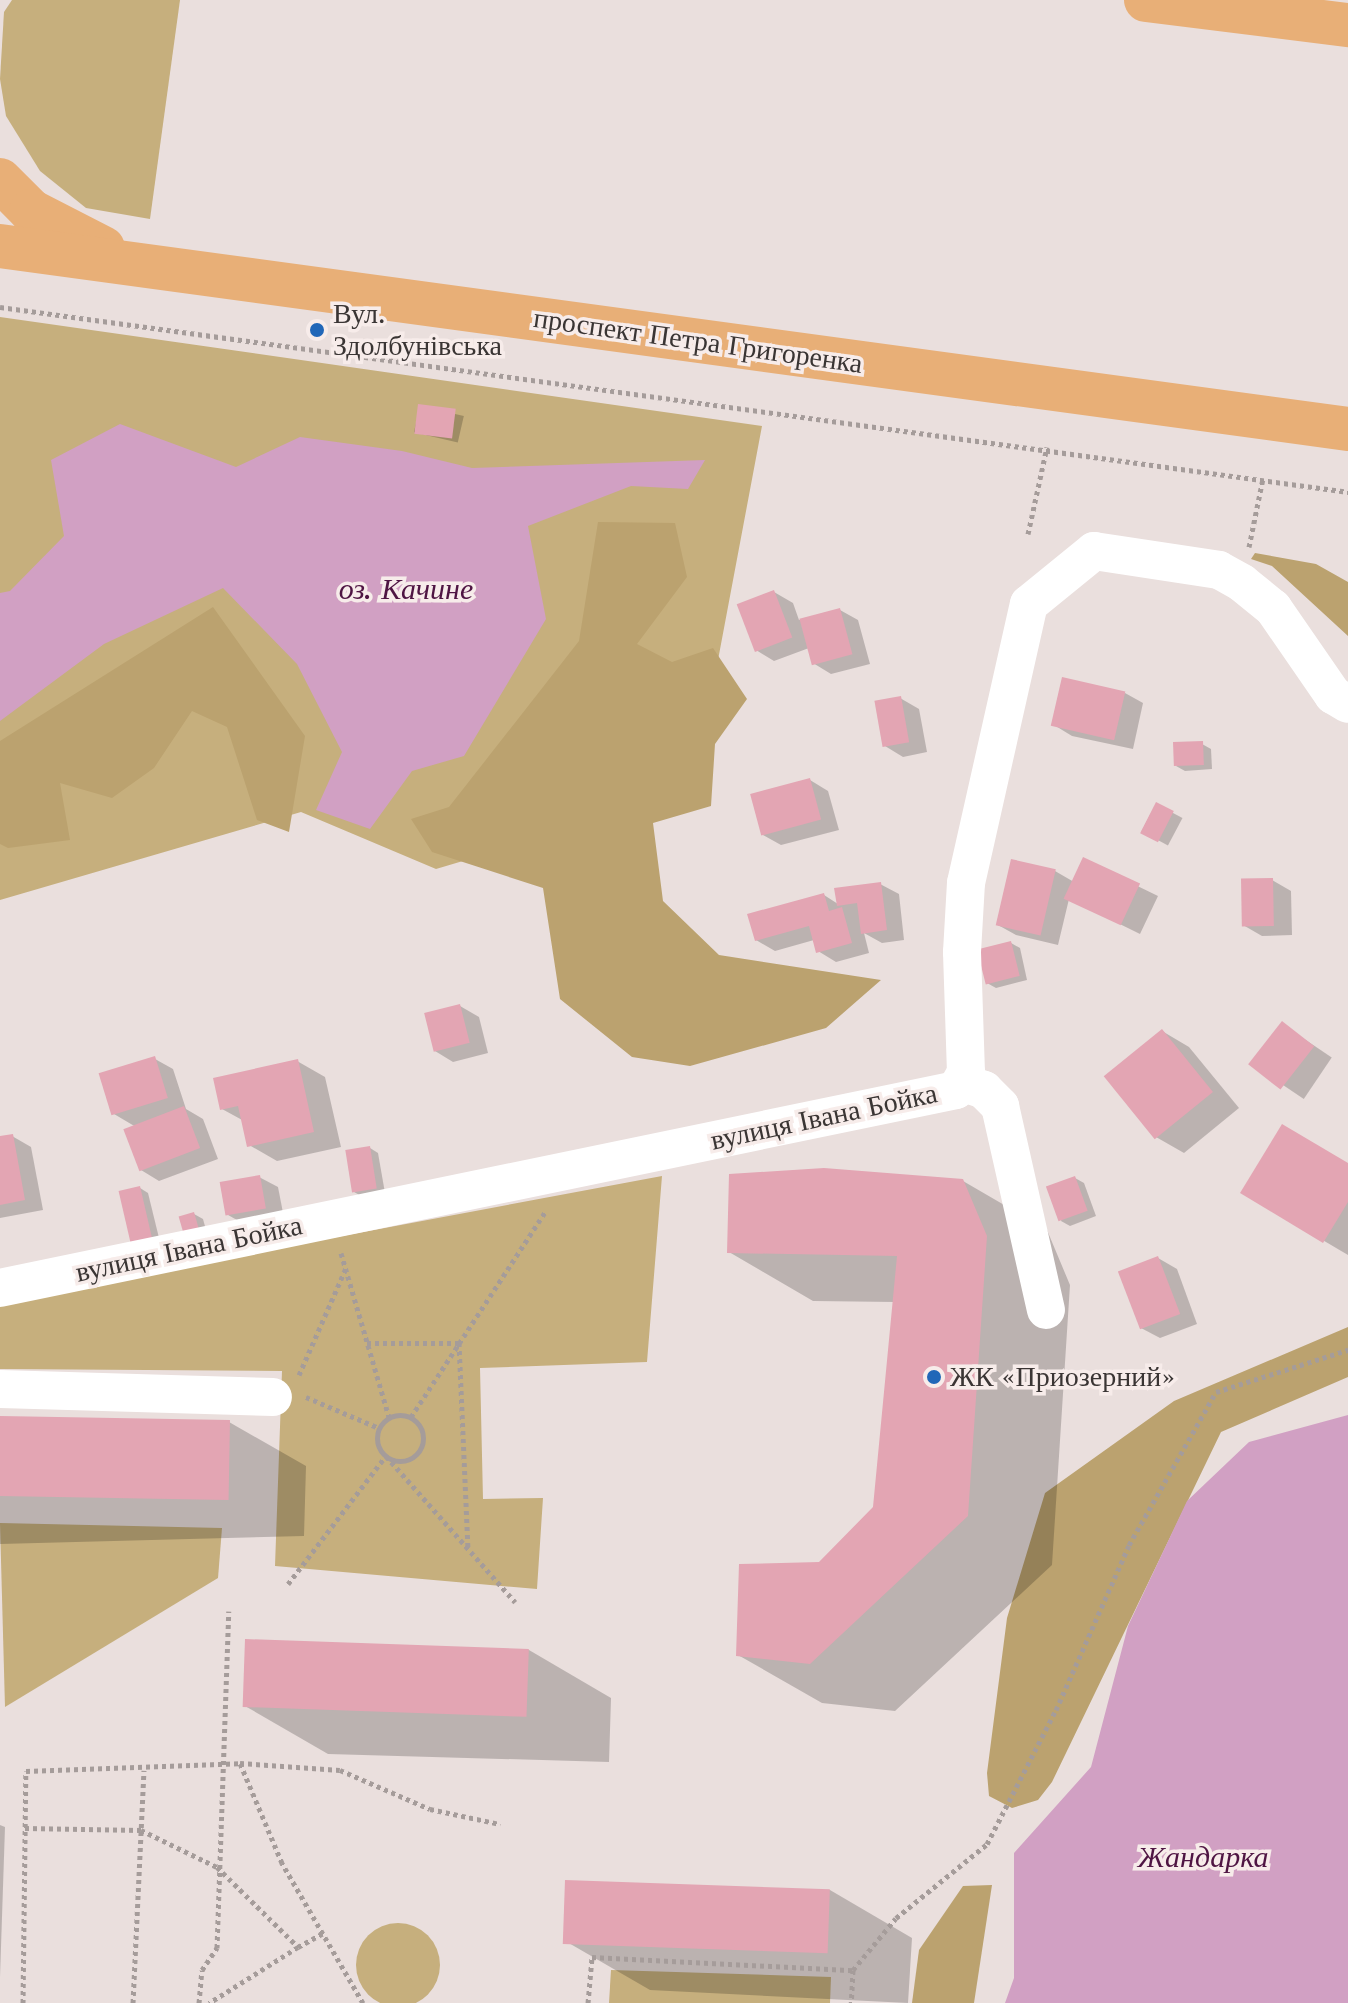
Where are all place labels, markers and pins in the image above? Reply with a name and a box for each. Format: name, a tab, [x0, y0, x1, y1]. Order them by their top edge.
place label: Вул. Здолбунівська	[333, 297, 502, 363]
marker: Вул. Здолбунівська	[308, 321, 326, 339]
place label: ЖК «Приозерний»	[950, 1360, 1175, 1394]
marker: ЖК «Приозерний»	[925, 1368, 943, 1386]

